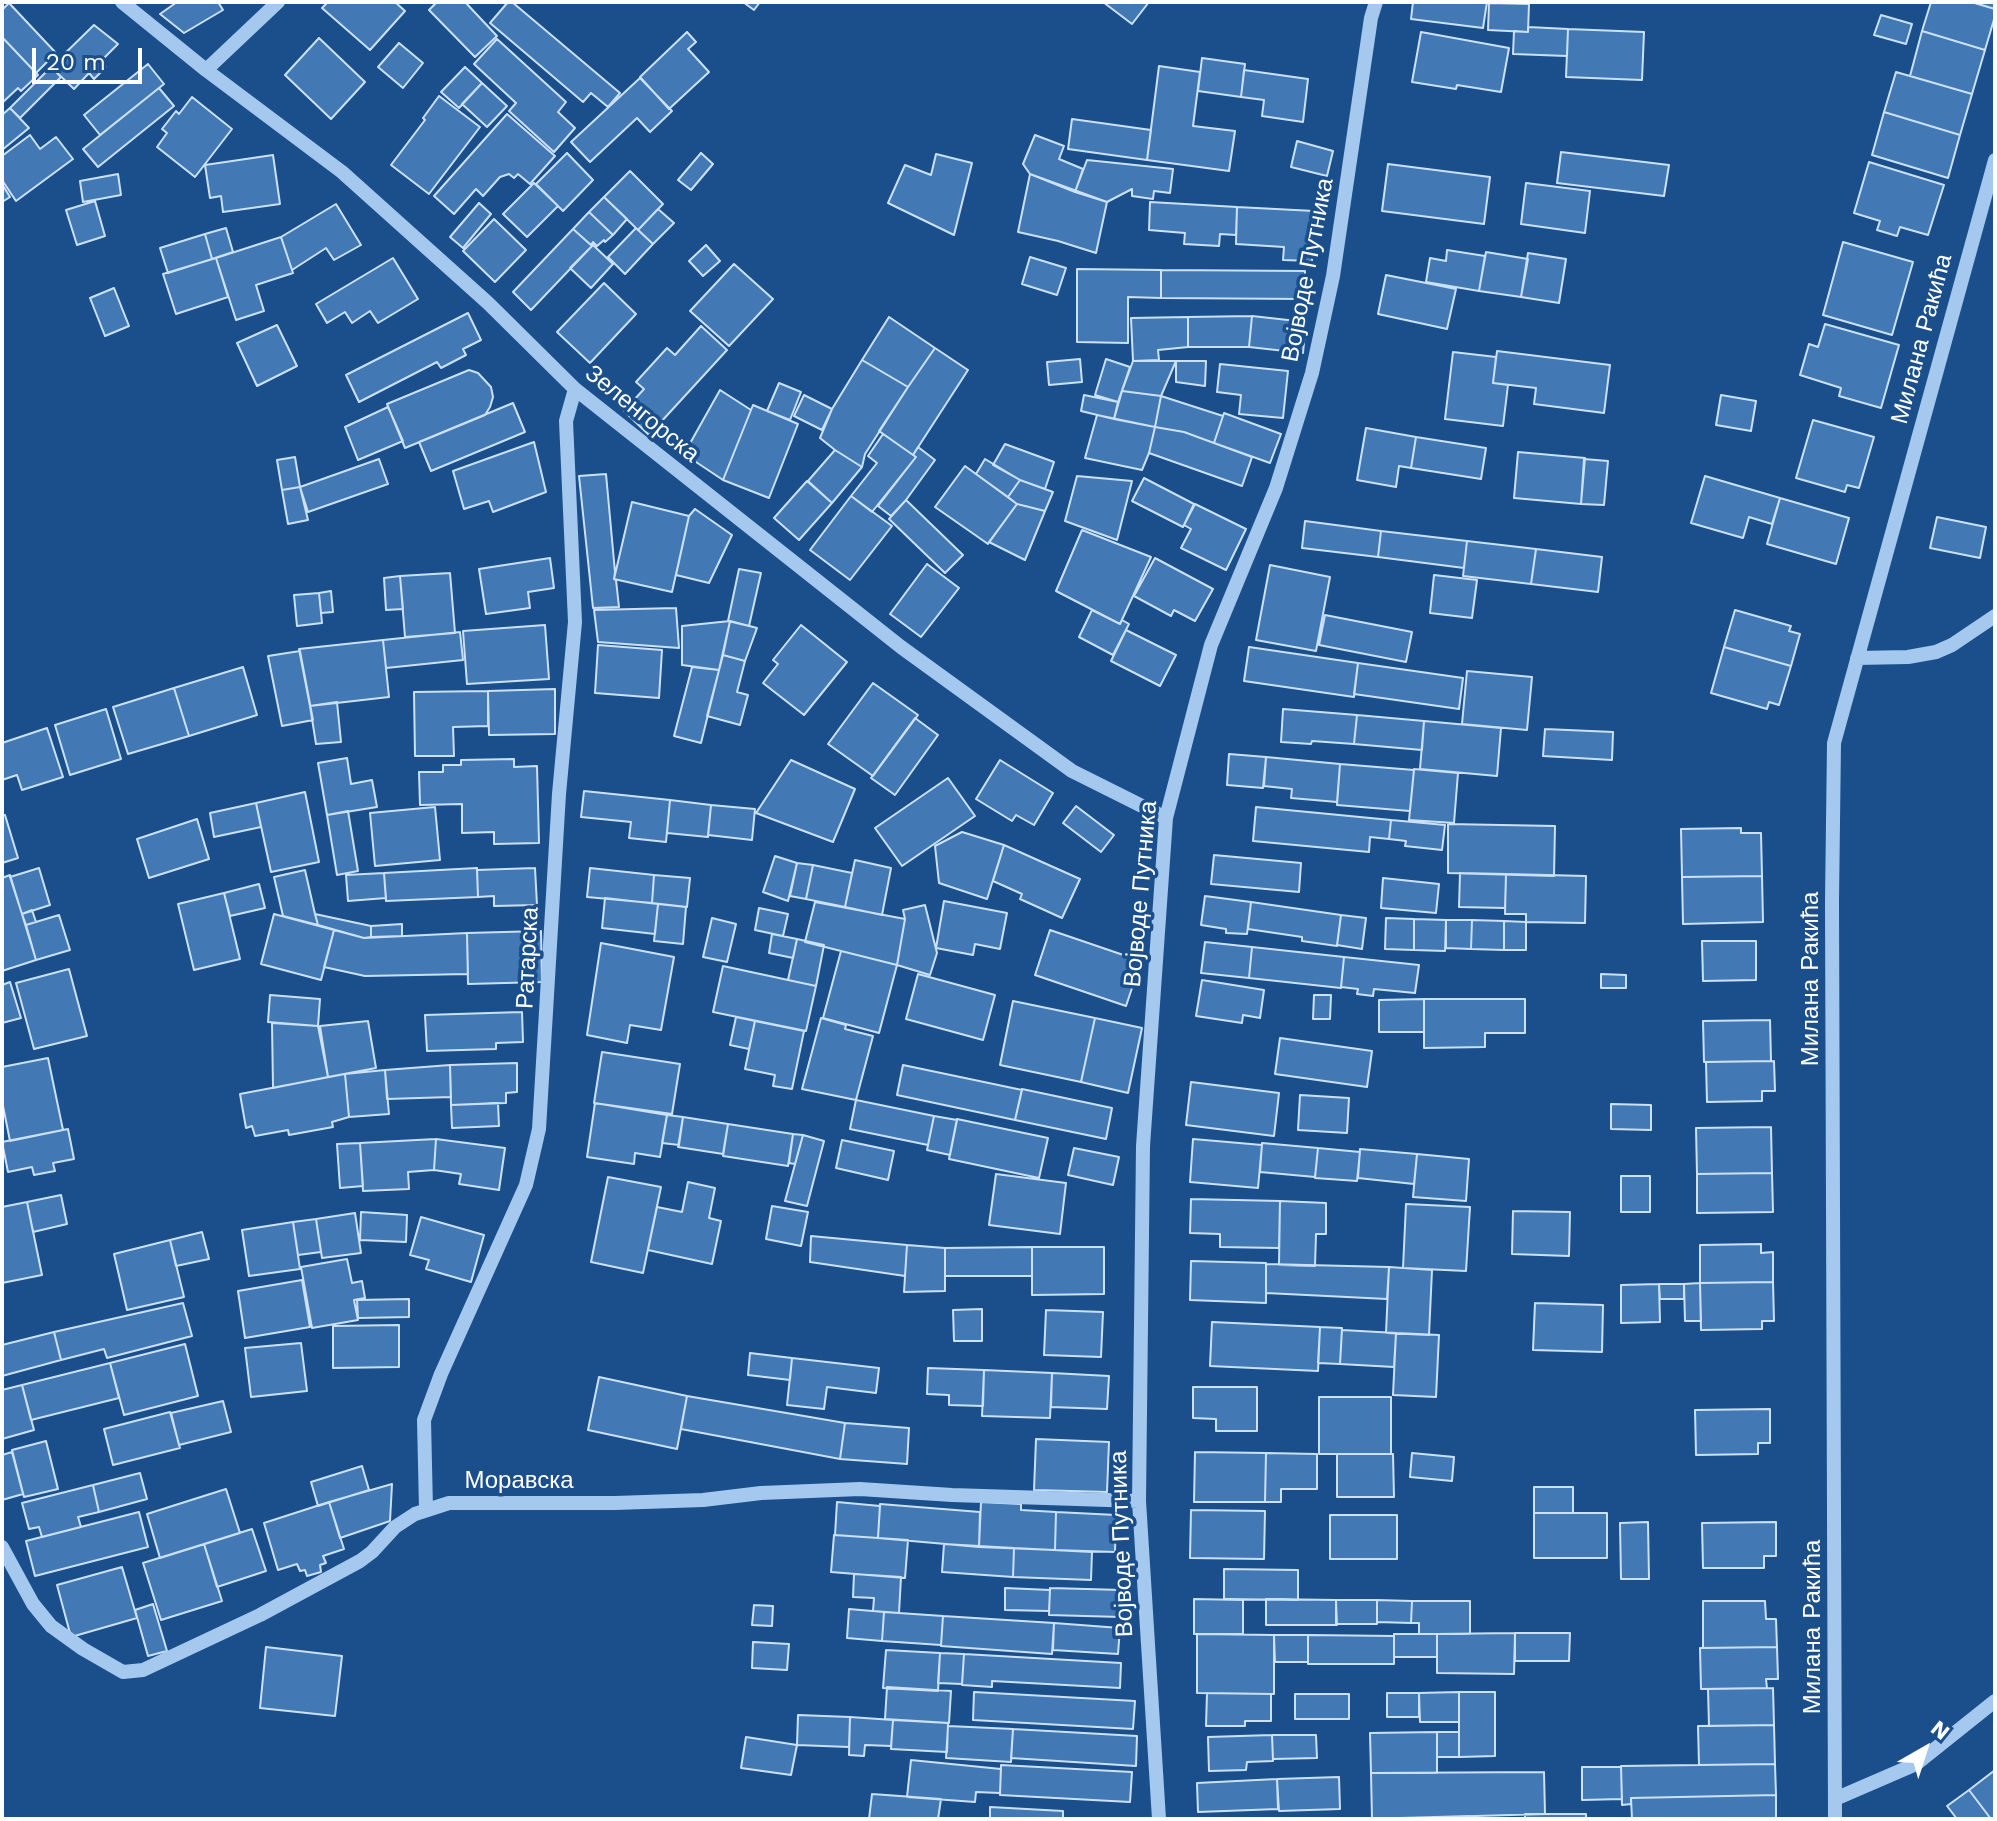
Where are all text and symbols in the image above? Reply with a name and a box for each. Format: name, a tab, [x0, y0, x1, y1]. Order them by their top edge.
scale bar	[36, 32, 146, 82]
text: 20 m	[46, 48, 106, 76]
street label: Војводе Путника	[1276, 176, 1340, 364]
street label: Милана Ракића	[1885, 251, 1959, 427]
street label: Зеленгорска	[579, 359, 705, 469]
street label: Војводе Путника	[1119, 800, 1163, 988]
street label: Милана Ракића	[1797, 892, 1825, 1066]
street label: Ратарска	[511, 906, 545, 1010]
street label: Војводе Путника	[1104, 1450, 1140, 1638]
street label: Моравска	[464, 1467, 574, 1495]
street label: Милана Ракића	[1799, 1540, 1827, 1714]
north arrow	[1885, 1709, 1965, 1789]
text: N	[1926, 1715, 1955, 1745]

